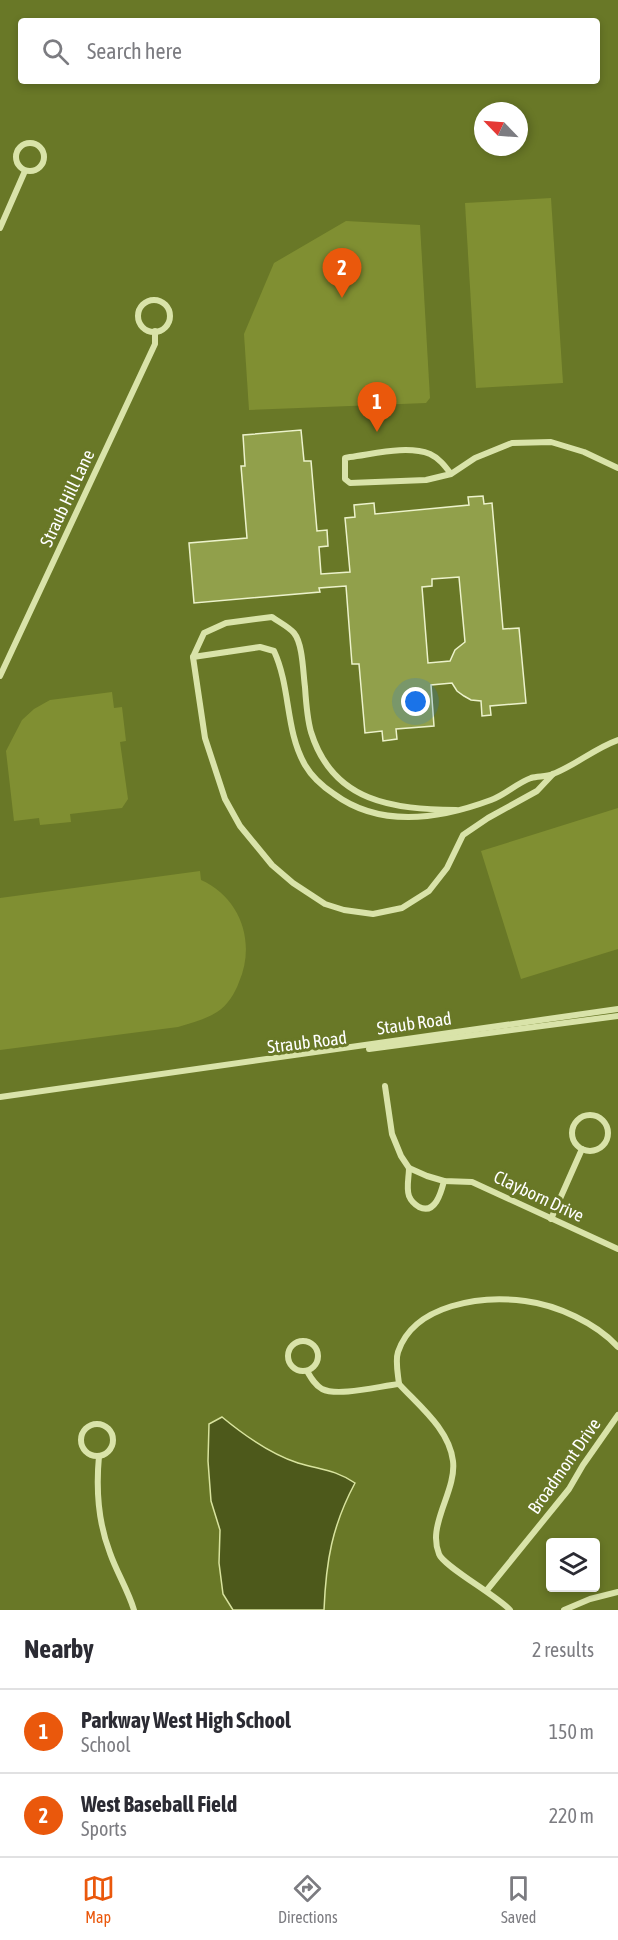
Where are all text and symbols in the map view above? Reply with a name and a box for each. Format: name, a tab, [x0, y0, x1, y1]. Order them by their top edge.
search box	[18, 18, 600, 84]
icon: search	[39, 35, 72, 68]
text: Search here	[87, 38, 182, 64]
north arrow	[474, 102, 528, 156]
pin: 2	[322, 248, 362, 298]
pin: 1	[358, 382, 397, 432]
street label: Straub Hill Lane	[35, 446, 99, 550]
your location	[401, 687, 430, 716]
street label: Staub Road	[375, 1007, 453, 1039]
street label: Straub Road	[266, 1027, 348, 1057]
street label: Clayborn Drive	[491, 1166, 587, 1226]
street label: Broadmont Drive	[523, 1414, 605, 1518]
map controls	[546, 1538, 600, 1592]
button: layers	[546, 1538, 600, 1592]
text: Nearby	[24, 1634, 94, 1664]
text: 2 results	[532, 1638, 594, 1661]
text: Parkway West High School	[81, 1707, 291, 1733]
text: 1	[39, 1720, 48, 1743]
text: 150 m	[549, 1720, 594, 1743]
text: School	[81, 1733, 131, 1756]
text: West Baseball Field	[81, 1791, 237, 1817]
text: 2	[39, 1804, 48, 1827]
text: 220 m	[549, 1804, 594, 1827]
text: Sports	[81, 1817, 127, 1840]
tab: Map	[82, 1872, 115, 1926]
tab: Directions	[278, 1872, 338, 1926]
tab: Saved	[501, 1872, 536, 1926]

